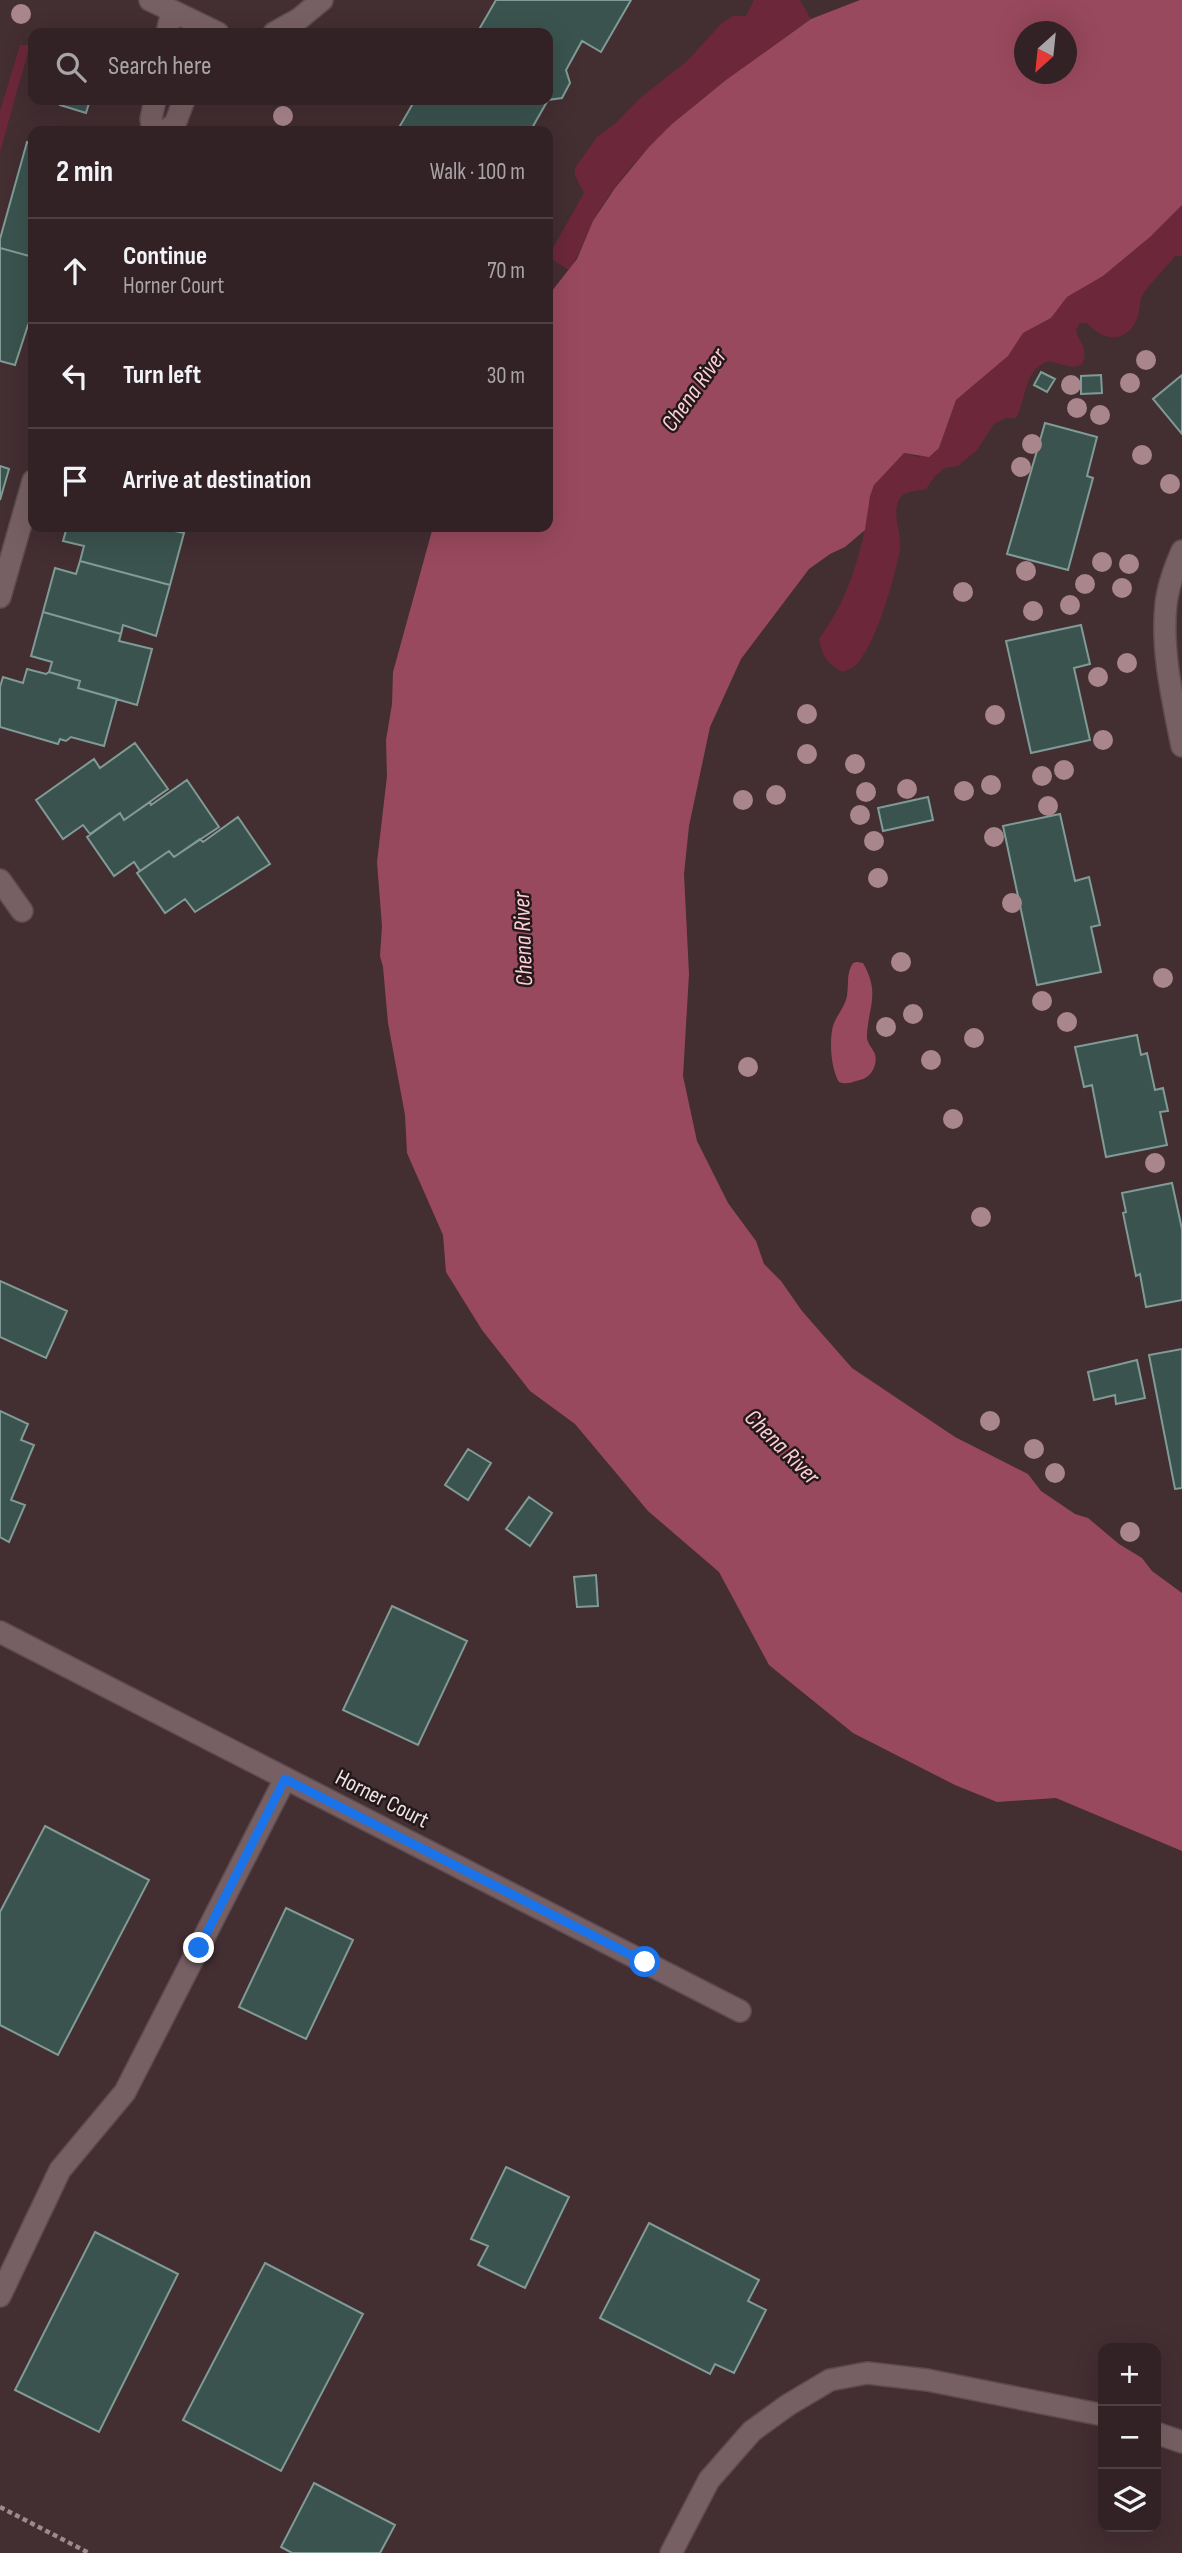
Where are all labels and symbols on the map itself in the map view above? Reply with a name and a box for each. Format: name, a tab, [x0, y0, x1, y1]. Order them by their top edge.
north arrow	[1014, 21, 1077, 84]
water label: Chena River	[655, 342, 734, 437]
water label: Chena River	[507, 890, 539, 987]
water label: Chena River	[738, 1403, 827, 1492]
street label: Horner Court	[331, 1764, 433, 1834]
route end	[183, 1932, 214, 1963]
route start	[629, 1946, 660, 1977]

